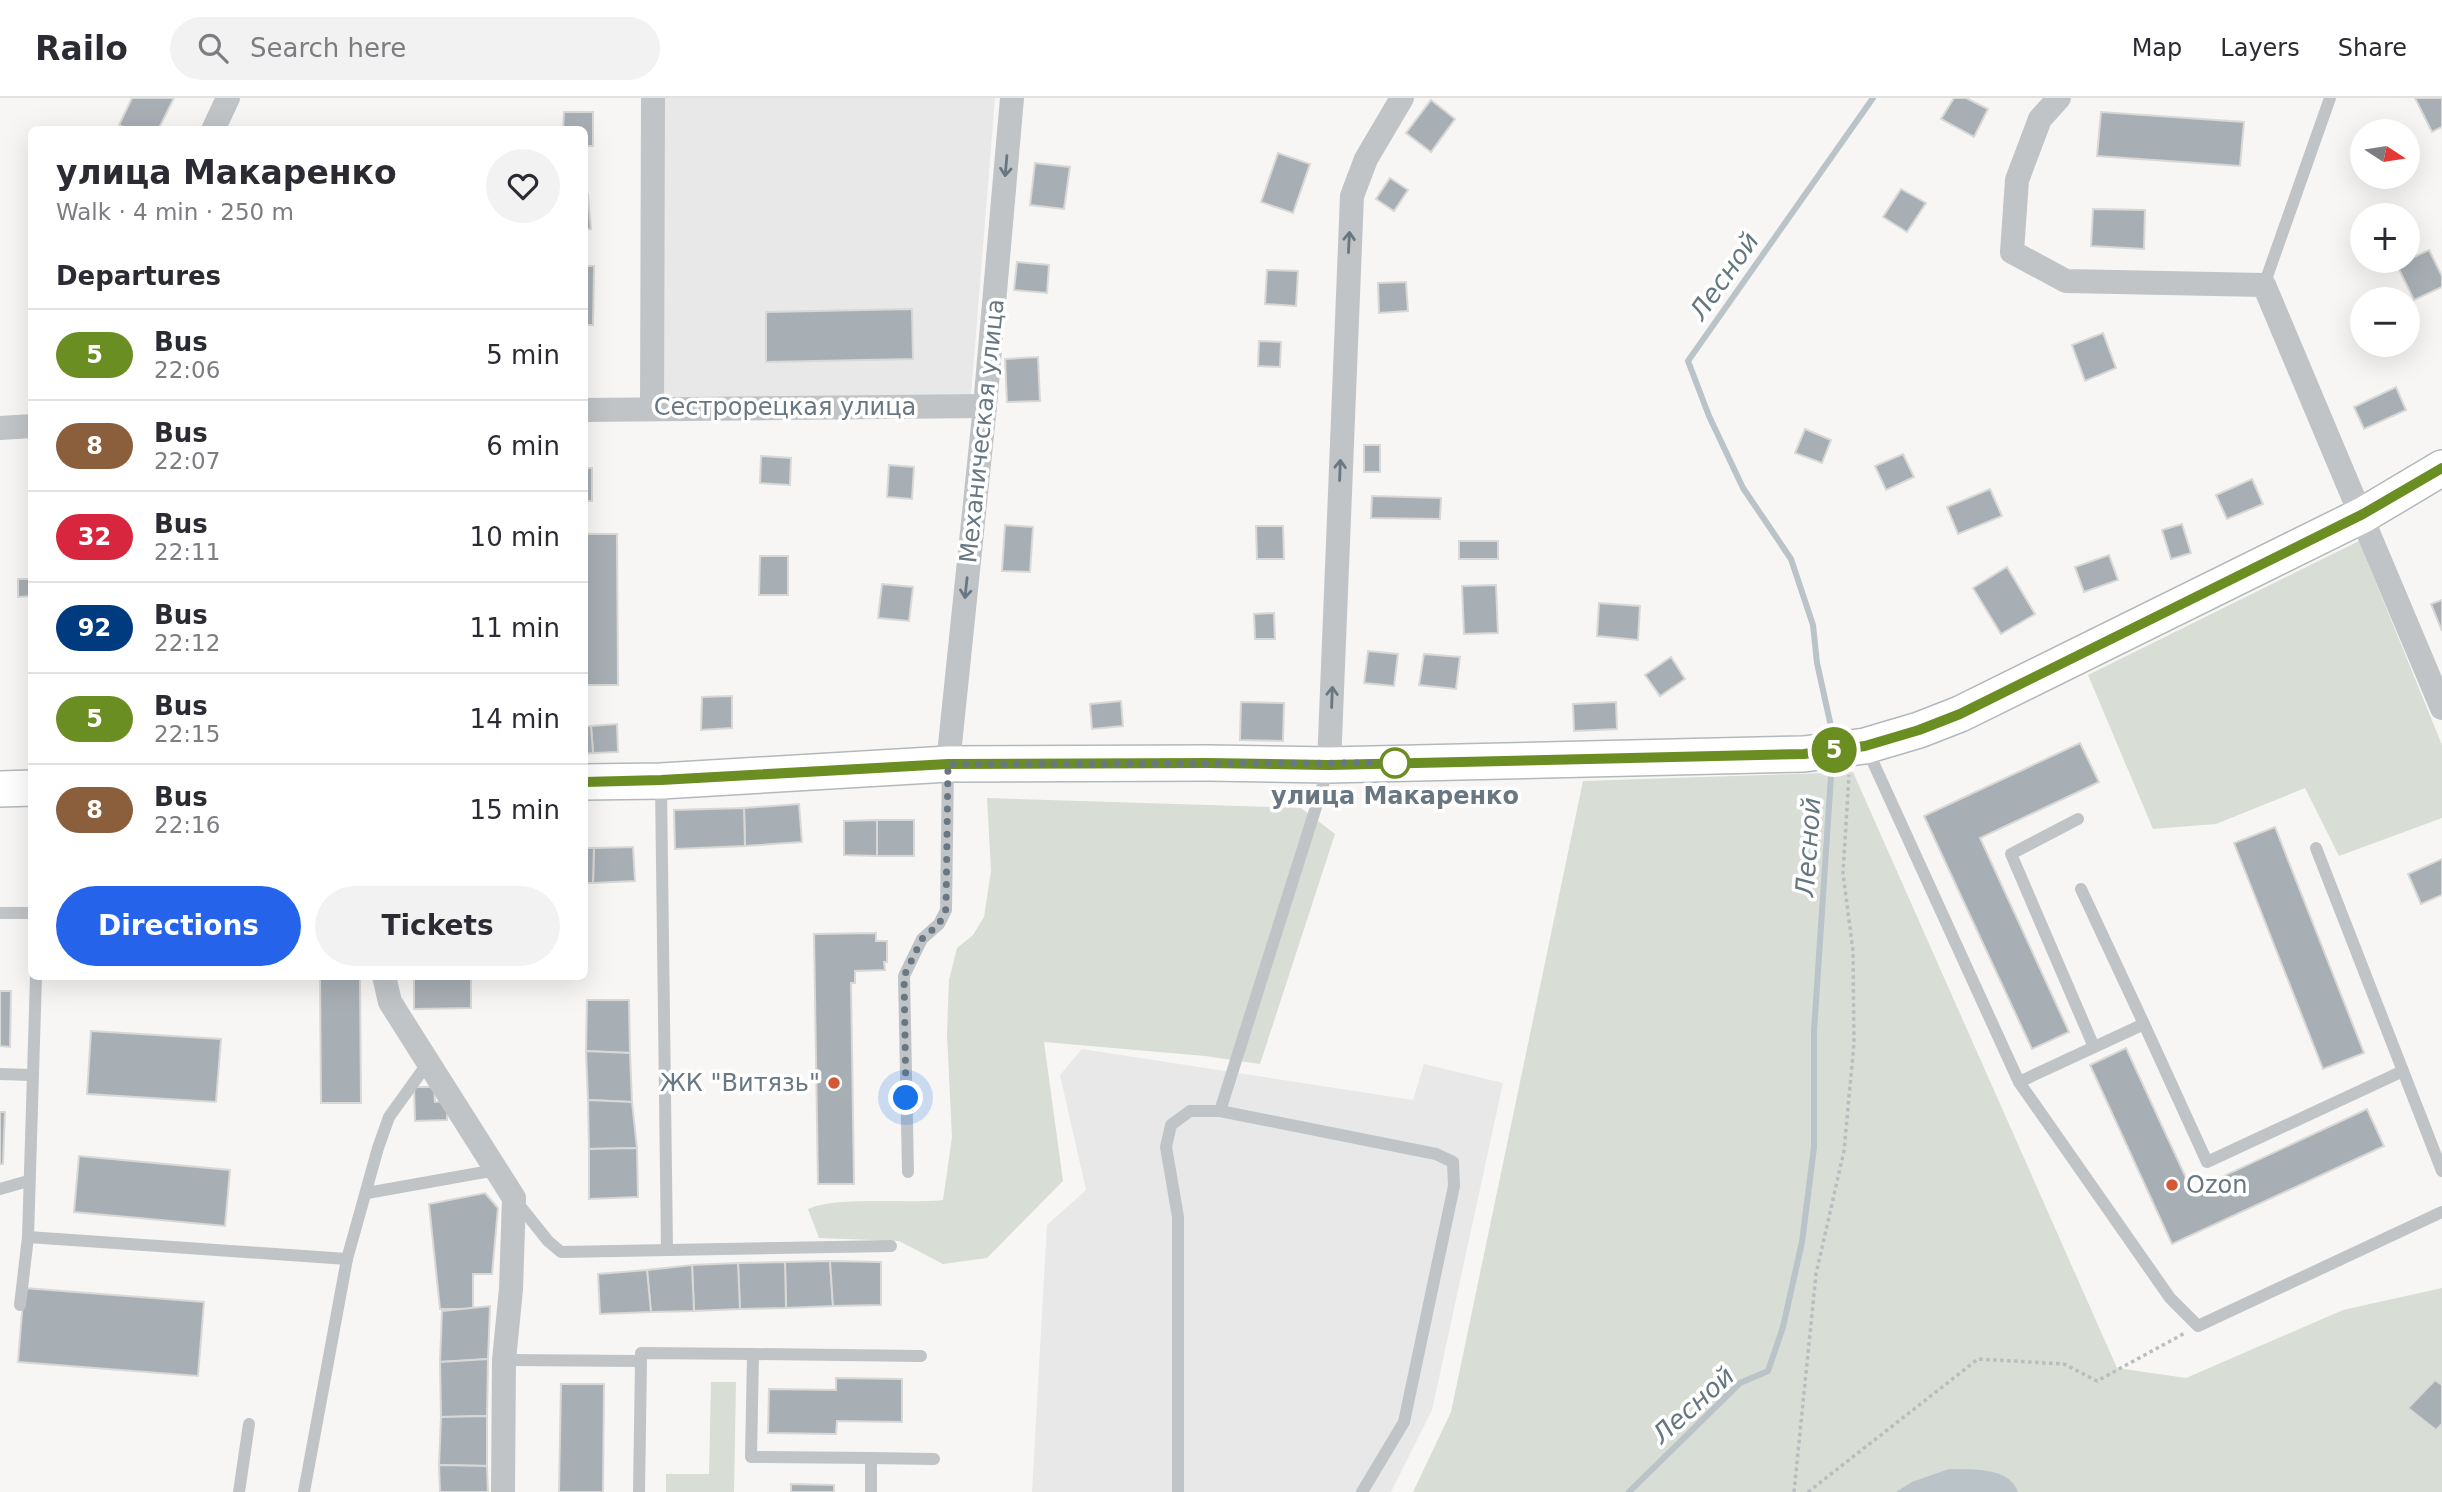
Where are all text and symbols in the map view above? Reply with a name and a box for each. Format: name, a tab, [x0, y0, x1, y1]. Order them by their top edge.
search box	[170, 17, 660, 80]
text: Railo	[35, 29, 128, 68]
icon: search	[194, 29, 232, 67]
text: Search here	[250, 33, 406, 63]
text: Map	[2132, 34, 2182, 62]
text: Layers	[2220, 34, 2300, 62]
text: Share	[2338, 34, 2407, 62]
north arrow	[2350, 119, 2420, 189]
map controls	[2350, 119, 2420, 357]
button: heart	[486, 149, 560, 223]
text: улица Макаренко	[56, 153, 397, 192]
one-way arrow	[999, 154, 1012, 177]
text: Walk · 4 min · 250 m	[56, 199, 294, 225]
button: +	[2350, 203, 2420, 273]
water label: Лесной	[1683, 227, 1765, 326]
one-way arrow	[1343, 231, 1356, 254]
text: Departures	[56, 261, 221, 291]
button: −	[2350, 287, 2420, 357]
street label: Механическая улица	[954, 298, 1010, 564]
text: Bus	[154, 327, 208, 357]
text: 5 min	[486, 340, 560, 370]
text: 5	[86, 341, 103, 369]
text: 22:06	[154, 357, 220, 383]
street label: Сестрорецкая улица	[654, 393, 916, 421]
text: Bus	[154, 418, 208, 448]
text: 6 min	[486, 431, 560, 461]
text: 8	[86, 432, 103, 460]
text: 22:07	[154, 448, 220, 474]
one-way arrow	[1334, 458, 1347, 481]
text: Bus	[154, 509, 208, 539]
text: 10 min	[470, 522, 560, 552]
text: 32	[78, 523, 111, 551]
text: 22:11	[154, 539, 220, 565]
one-way arrow	[960, 576, 973, 598]
text: Bus	[154, 600, 208, 630]
text: 11 min	[470, 613, 560, 643]
text: 92	[78, 614, 111, 642]
text: 22:12	[154, 630, 220, 656]
one-way arrow	[1325, 686, 1338, 709]
text: Bus	[154, 691, 208, 721]
text: 14 min	[470, 704, 560, 734]
text: 5	[86, 705, 103, 733]
text: 22:15	[154, 721, 220, 747]
line badge: 5	[1811, 727, 1857, 773]
text: 5	[1826, 736, 1842, 764]
marker: улица Макаренко	[1380, 748, 1410, 778]
text: Bus	[154, 782, 208, 812]
place label: улица Макаренко	[1271, 782, 1519, 810]
text: 15 min	[470, 795, 560, 825]
text: 8	[86, 796, 103, 824]
water label: Лесной	[1789, 796, 1826, 899]
text: 22:16	[154, 812, 220, 838]
button: Directions	[56, 886, 301, 966]
button: Tickets	[315, 886, 560, 966]
place label: ЖК "Витязь"	[660, 1069, 820, 1097]
marker: ЖК "Витязь"	[826, 1075, 842, 1091]
your location	[888, 1080, 923, 1115]
place label: Ozon	[2186, 1171, 2247, 1199]
marker: Ozon	[2164, 1177, 2180, 1193]
water label: Лесной	[1645, 1361, 1740, 1450]

